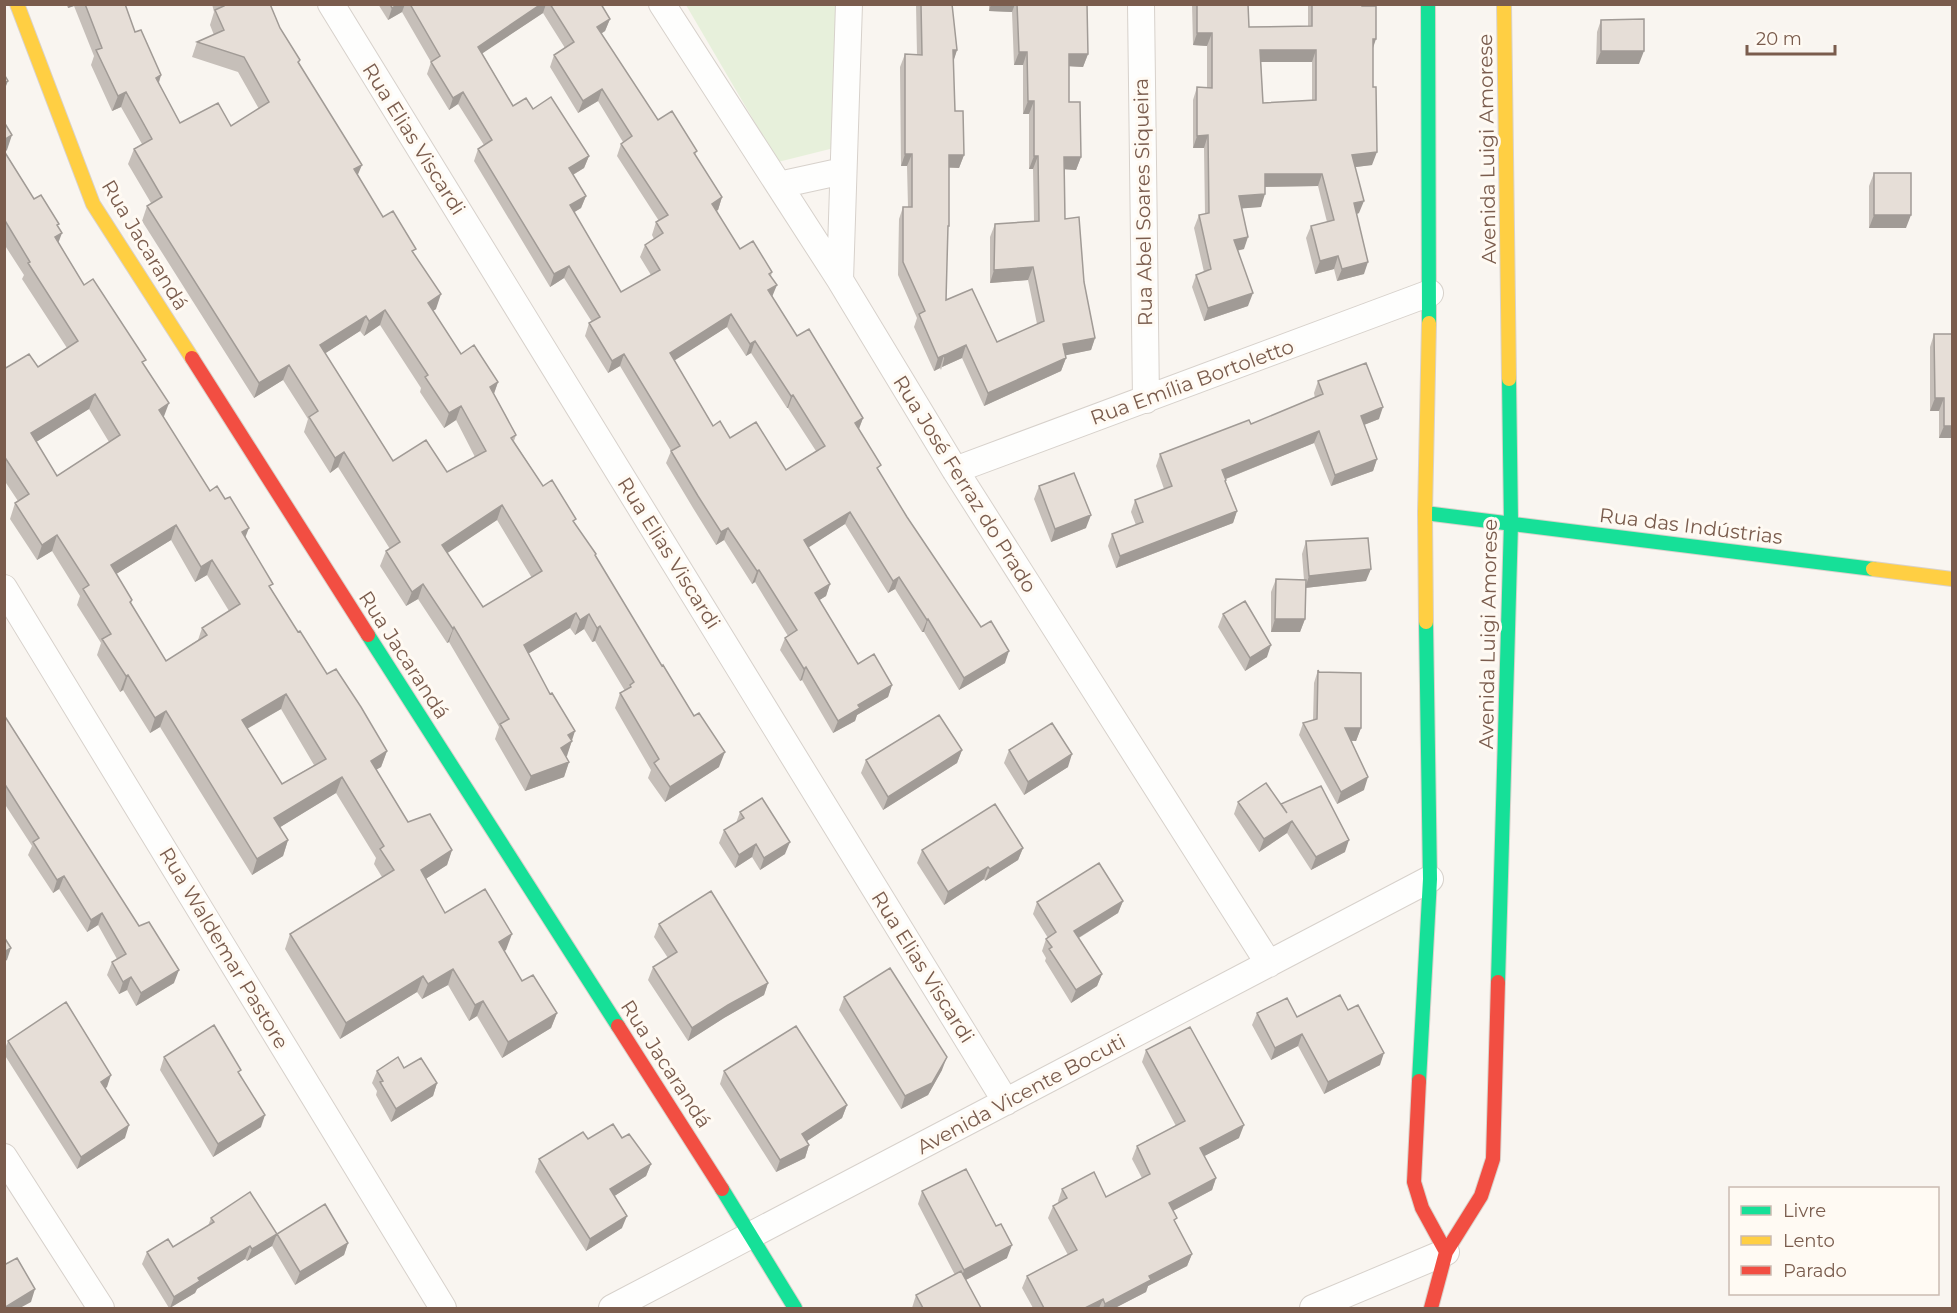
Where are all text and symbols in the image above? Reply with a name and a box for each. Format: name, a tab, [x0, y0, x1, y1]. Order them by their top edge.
scale bar	[1747, 18, 1836, 56]
text: 20 m	[1756, 28, 1802, 50]
street label: Avenida Luigi Amorese	[1473, 34, 1501, 264]
street label: Rua Elias Viscardi	[358, 59, 470, 219]
street label: Rua Abel Soares Siqueira	[1129, 78, 1157, 326]
street label: Rua Jacarandá	[97, 176, 193, 314]
street label: Rua Emília Bortoletto	[1087, 334, 1297, 430]
street label: Rua José Ferraz do Prado	[888, 371, 1042, 597]
street label: Rua Elias Viscardi	[613, 473, 725, 633]
street label: Rua das Indústrias	[1598, 503, 1784, 549]
street label: Avenida Luigi Amorese	[1474, 519, 1502, 749]
street label: Rua Jacarandá	[354, 587, 454, 723]
street label: Rua Waldemar Pastore	[154, 843, 294, 1053]
street label: Rua Elias Viscardi	[867, 887, 979, 1047]
street label: Rua Jacarandá	[616, 996, 716, 1132]
street label: Avenida Vicente Bocuti	[913, 1029, 1129, 1159]
legend	[1729, 1187, 1939, 1295]
text: Livre	[1783, 1200, 1826, 1222]
text: Lento	[1783, 1230, 1835, 1252]
text: Parado	[1783, 1260, 1847, 1282]

